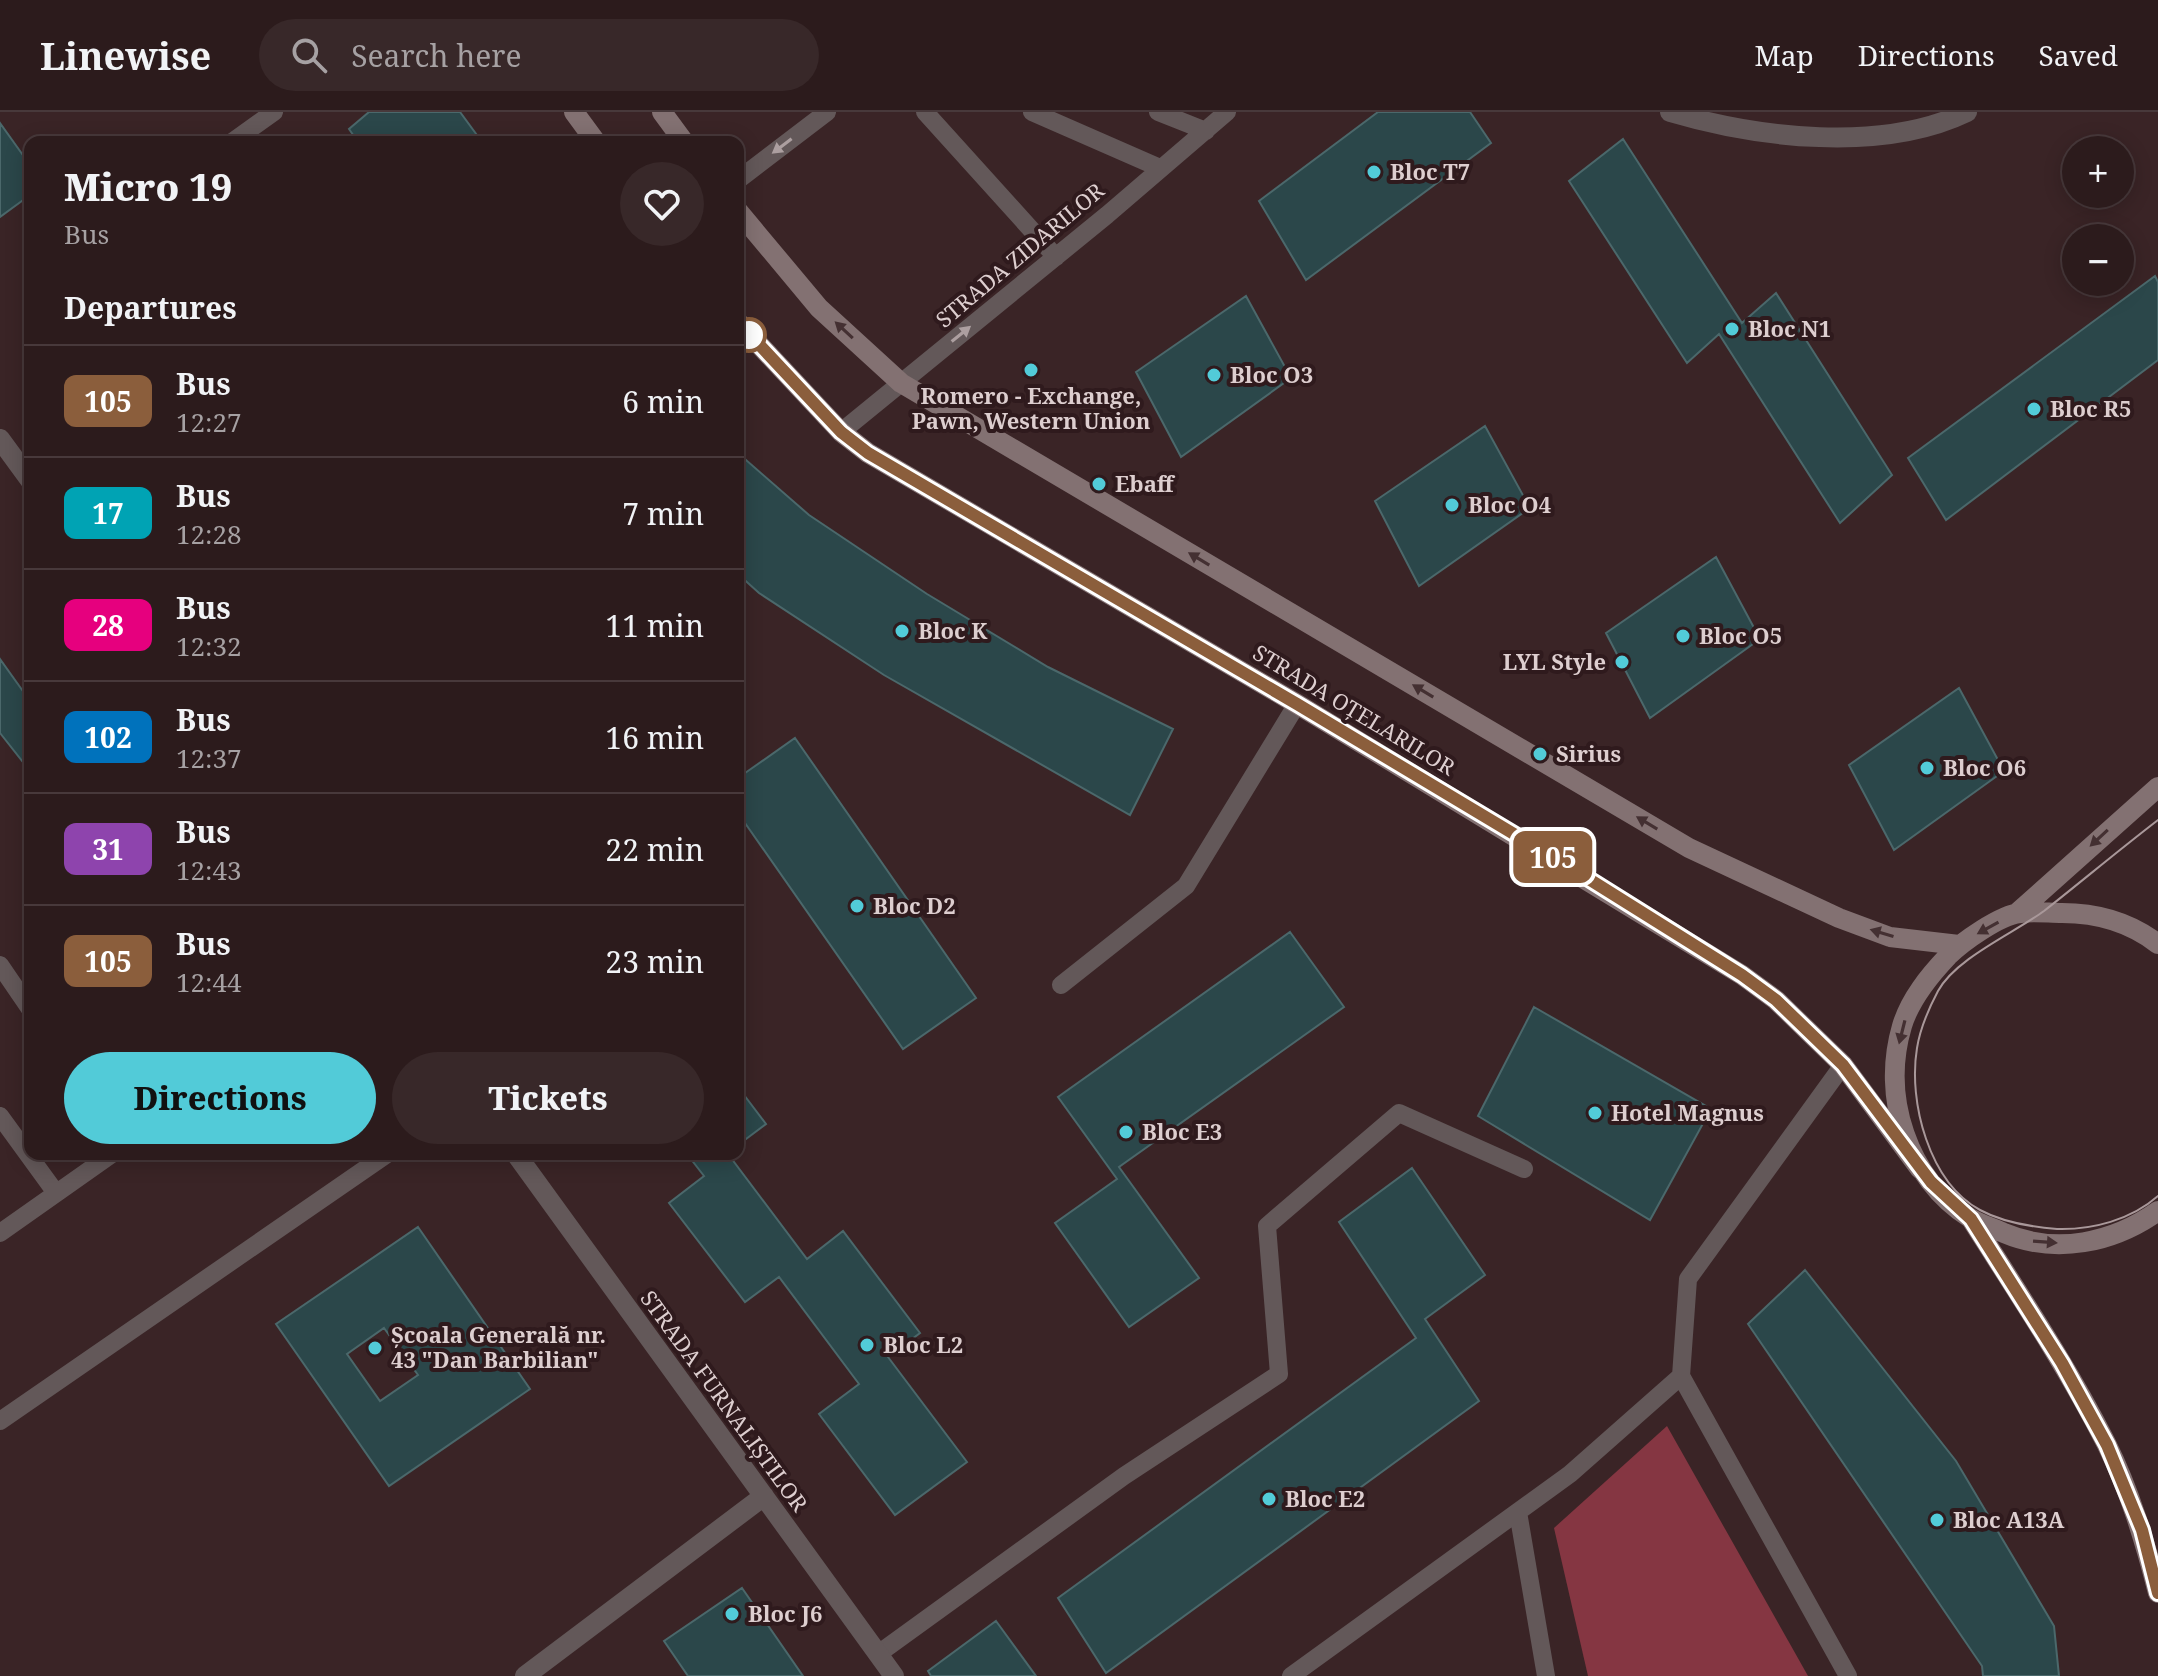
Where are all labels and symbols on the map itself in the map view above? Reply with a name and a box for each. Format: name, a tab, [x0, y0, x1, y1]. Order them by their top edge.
one-way arrow	[772, 137, 792, 153]
place label: Bloc T7	[1390, 156, 1470, 186]
marker: Bloc T7	[1365, 163, 1383, 181]
street label: STRADA ZIDARILOR	[929, 175, 1110, 333]
place label: Bloc N1	[1748, 313, 1831, 343]
unlabelled marker	[732, 318, 766, 352]
marker: Bloc N1	[1723, 320, 1741, 338]
one-way arrow	[834, 322, 853, 340]
one-way arrow	[951, 326, 971, 343]
place label: Bloc O3	[1230, 359, 1313, 389]
marker: Romero - Exchange, Pawn, Western Union	[1022, 361, 1040, 379]
marker: Bloc O3	[1205, 366, 1223, 384]
place label: Romero - Exchange, Pawn, Western Union	[912, 380, 1151, 435]
place label: Bloc R5	[2050, 393, 2131, 423]
marker: Bloc R5	[2025, 400, 2043, 418]
place label: Ebaff	[1115, 468, 1176, 498]
marker: Ebaff	[1090, 475, 1108, 493]
place label: Bloc O4	[1468, 489, 1551, 519]
marker: Bloc O4	[1443, 496, 1461, 514]
one-way arrow	[1188, 552, 1210, 566]
place label: Bloc K	[918, 615, 988, 645]
place label: Bloc O5	[1699, 620, 1782, 650]
marker: Bloc K	[893, 622, 911, 640]
marker: Bloc O5	[1674, 627, 1692, 645]
street label: STRADA OȚELARILOR	[1248, 637, 1462, 782]
place label: LYL Style	[1503, 646, 1606, 676]
marker: LYL Style	[1613, 653, 1631, 671]
one-way arrow	[1412, 684, 1434, 698]
place label: Sirius	[1556, 738, 1621, 768]
marker: Sirius	[1531, 745, 1549, 763]
place label: Bloc O6	[1943, 752, 2026, 782]
marker: Bloc O6	[1918, 759, 1936, 777]
one-way arrow	[1636, 817, 1658, 831]
one-way arrow	[2090, 829, 2109, 847]
line badge: 105	[1507, 831, 1599, 883]
place label: Bloc D2	[873, 890, 956, 920]
marker: Bloc D2	[848, 897, 866, 915]
one-way arrow	[1977, 921, 1999, 935]
one-way arrow	[1870, 926, 1894, 939]
one-way arrow	[1895, 1020, 1907, 1045]
place label: Hotel Magnus	[1611, 1097, 1764, 1127]
marker: Hotel Magnus	[1586, 1104, 1604, 1122]
place label: Bloc E3	[1142, 1116, 1222, 1146]
marker: Bloc E3	[1117, 1123, 1135, 1141]
one-way arrow	[2033, 1236, 2058, 1249]
street label: STRADA FURNALIȘTILOR	[634, 1284, 816, 1518]
place label: Școala Generală nr. 43 "Dan Barbilian"	[391, 1319, 606, 1374]
place label: Bloc L2	[883, 1329, 963, 1359]
marker: Bloc L2	[858, 1336, 876, 1354]
marker: Școala Generală nr. 43 "Dan Barbilian"	[366, 1339, 384, 1357]
place label: Bloc E2	[1285, 1483, 1365, 1513]
marker: Bloc E2	[1260, 1490, 1278, 1508]
place label: Bloc A13A	[1953, 1504, 2065, 1534]
marker: Bloc A13A	[1928, 1511, 1946, 1529]
place label: Bloc J6	[748, 1598, 823, 1628]
marker: Bloc J6	[723, 1605, 741, 1623]

